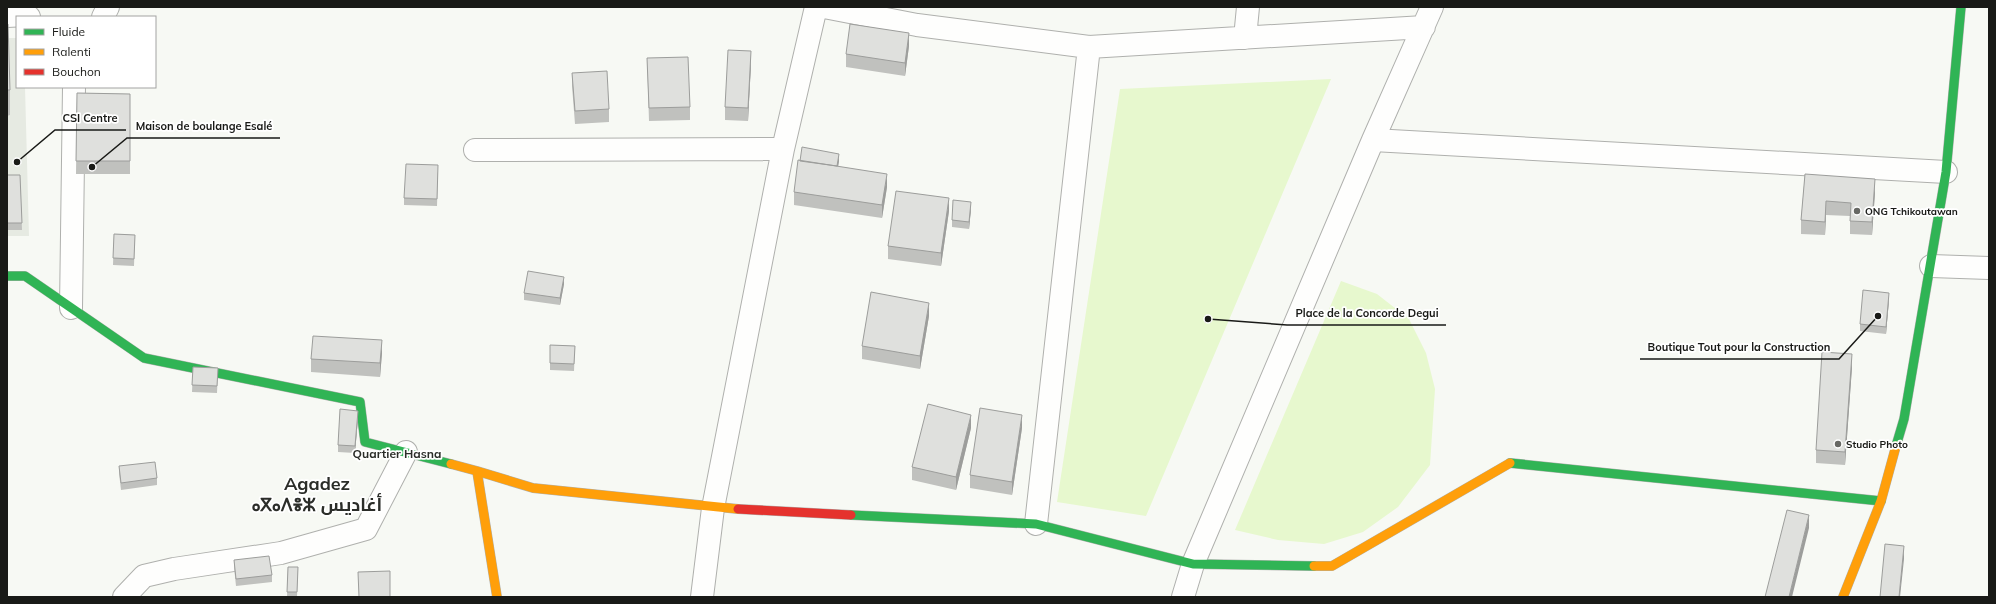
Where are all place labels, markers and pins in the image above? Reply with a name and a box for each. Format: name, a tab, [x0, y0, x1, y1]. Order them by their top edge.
callout: CSI Centre	[55, 107, 126, 130]
callout: Maison de boulange Esalé	[127, 115, 280, 138]
place label: ONG Tchikoutawan	[1865, 205, 1958, 218]
marker: ONG Tchikoutawan	[1852, 206, 1862, 216]
callout: Place de la Concorde Degui	[1287, 302, 1446, 325]
callout: Boutique Tout pour la Construction	[1640, 336, 1839, 359]
place label: Studio Photo	[1846, 438, 1908, 451]
marker: Studio Photo	[1833, 439, 1843, 449]

